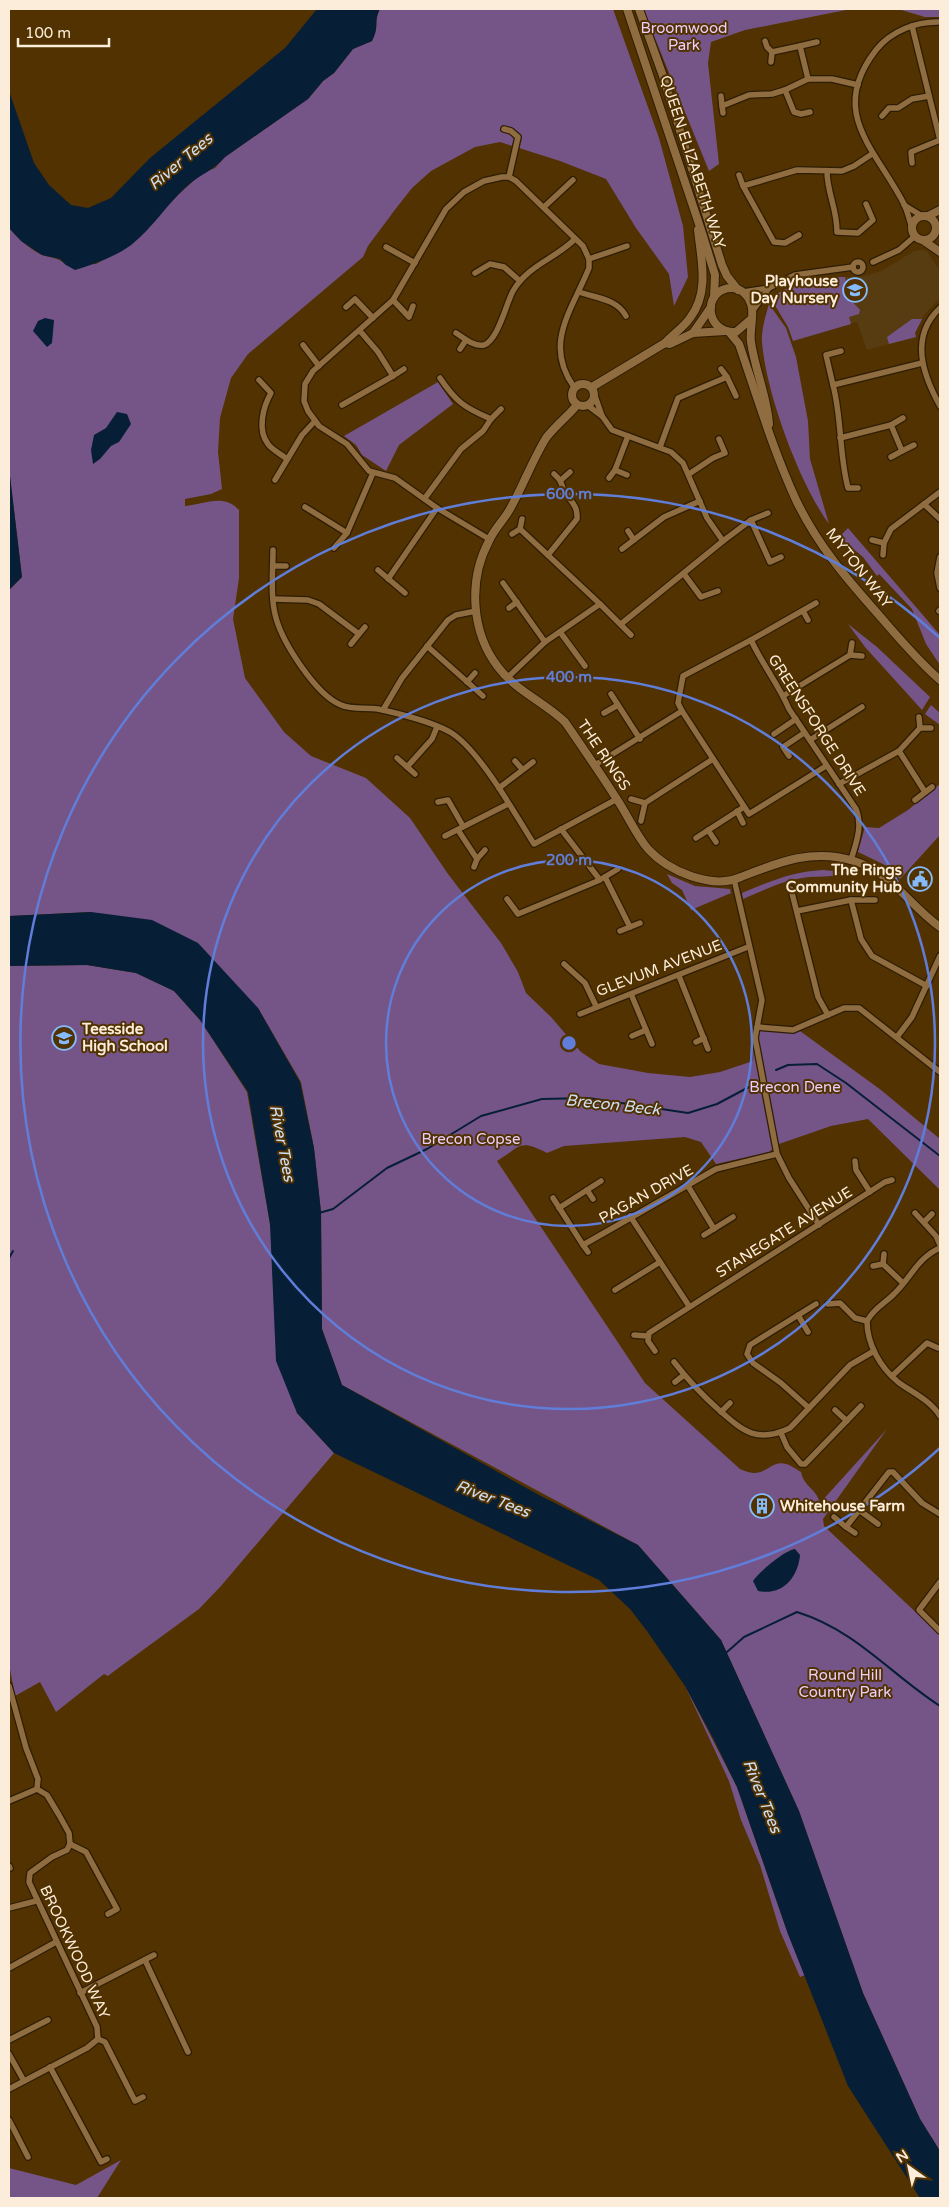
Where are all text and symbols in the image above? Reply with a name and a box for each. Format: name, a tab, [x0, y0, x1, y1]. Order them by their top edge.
scale bar	[18, 15, 109, 47]
park label: Broomwood Park	[640, 19, 728, 54]
text: 100 m	[25, 24, 71, 42]
street label: QUEEN ELIZABETH WAY	[656, 73, 730, 251]
water label: River Tees	[144, 128, 218, 194]
place label: Playhouse Day Nursery	[750, 272, 839, 308]
school or university icon: Playhouse Day Nursery	[842, 277, 868, 303]
text: 600 m	[546, 485, 592, 503]
street label: MYTON WAY	[822, 524, 896, 612]
street label: GREENSFORGE DRIVE	[764, 651, 870, 799]
text: 400 m	[546, 668, 592, 686]
street label: THE RINGS	[574, 716, 634, 794]
text: 200 m	[546, 851, 592, 869]
place label: The Rings Community Hub	[786, 861, 903, 897]
public building icon: The Rings Community Hub	[907, 866, 933, 892]
street label: GLEVUM AVENUE	[594, 936, 724, 1000]
place label: Teesside High School	[81, 1020, 168, 1056]
school or university icon: Teesside High School	[51, 1025, 77, 1051]
centre of rings	[560, 1034, 578, 1052]
park label: Brecon Dene	[749, 1078, 841, 1096]
water label: Brecon Beck	[564, 1090, 663, 1120]
water label: River Tees	[265, 1103, 299, 1184]
park label: Brecon Copse	[422, 1130, 520, 1148]
street label: PAGAN DRIVE	[596, 1161, 696, 1227]
street label: STANEGATE AVENUE	[713, 1183, 855, 1281]
water label: River Tees	[453, 1476, 534, 1523]
building icon: Whitehouse Farm	[749, 1493, 775, 1519]
place label: Whitehouse Farm	[780, 1497, 905, 1515]
park label: Round Hill Country Park	[799, 1666, 891, 1701]
water label: River Tees	[738, 1757, 786, 1837]
street label: BROOKWOOD WAY	[36, 1882, 114, 2022]
north arrow	[884, 2142, 934, 2192]
text: N	[893, 2146, 912, 2167]

